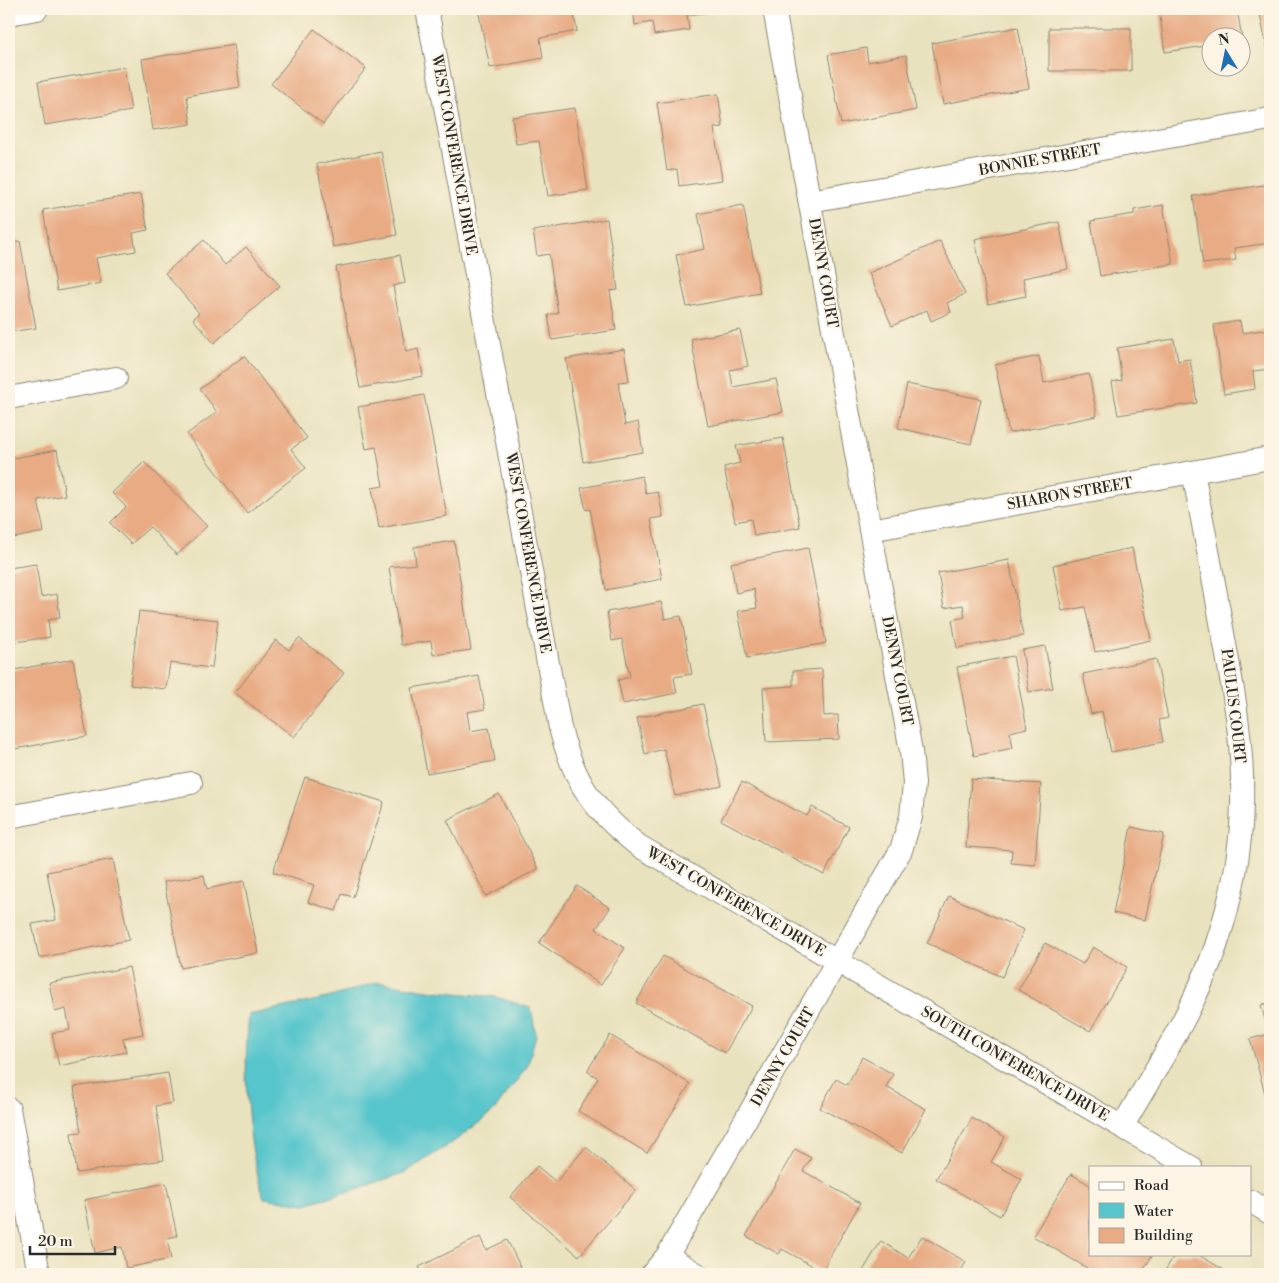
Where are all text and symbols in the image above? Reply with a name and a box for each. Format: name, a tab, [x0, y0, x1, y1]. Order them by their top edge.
north arrow	[1202, 28, 1252, 78]
text: N	[1217, 30, 1231, 50]
street label: WEST CONFERENCE DRIVE	[427, 52, 481, 257]
street label: BONNIE STREET	[976, 140, 1103, 180]
street label: DENNY COURT	[804, 217, 842, 330]
street label: WEST CONFERENCE DRIVE	[501, 450, 555, 655]
street label: SHARON STREET	[1006, 474, 1135, 514]
street label: DENNY COURT	[877, 615, 917, 728]
street label: PAULUS COURT	[1217, 648, 1250, 765]
street label: WEST CONFERENCE DRIVE	[642, 842, 829, 961]
street label: SOUTH CONFERENCE DRIVE	[917, 1002, 1113, 1126]
street label: DENNY COURT	[747, 1004, 819, 1110]
legend	[1089, 1166, 1252, 1256]
text: Road	[1134, 1176, 1169, 1195]
text: Water	[1133, 1202, 1174, 1221]
scale bar	[30, 1223, 115, 1255]
text: Building	[1133, 1226, 1193, 1245]
text: 20 m	[38, 1232, 73, 1251]

